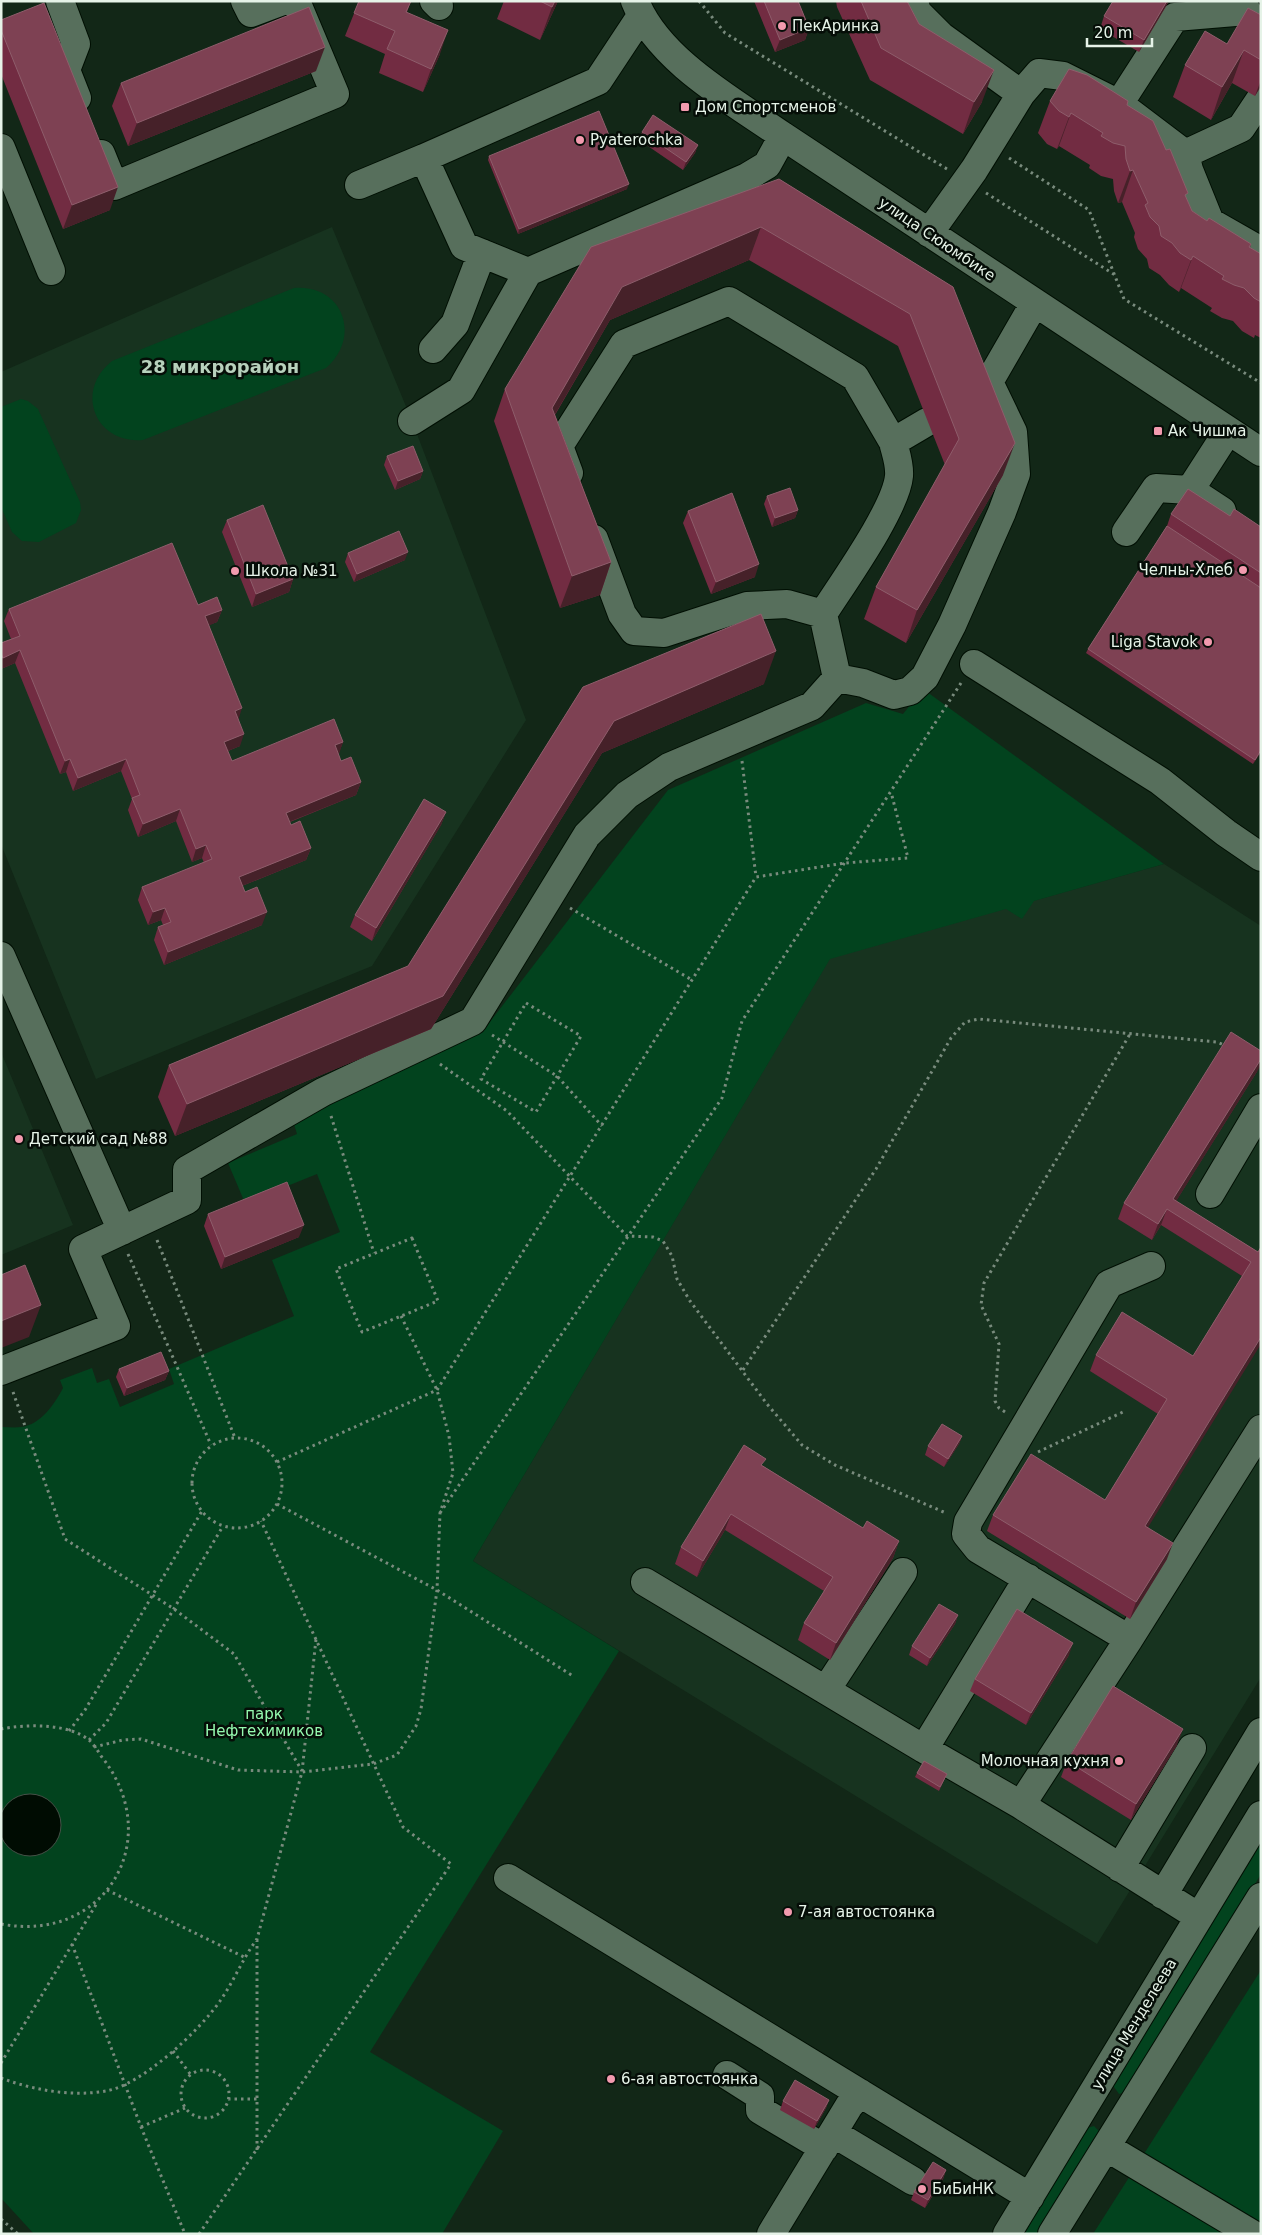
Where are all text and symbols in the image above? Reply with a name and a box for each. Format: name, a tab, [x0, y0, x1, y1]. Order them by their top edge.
scale bar	[1087, 15, 1152, 47]
place label: ПекАринка	[792, 17, 879, 35]
marker: ПекАринка	[776, 20, 788, 32]
text: 20 m	[1094, 24, 1132, 42]
place label: Дом Спортсменов	[695, 98, 836, 116]
marker: Дом Спортсменов	[679, 101, 691, 113]
place label: Pyaterochka	[590, 131, 683, 149]
marker: Pyaterochka	[574, 134, 586, 146]
street label: улица Сююмбике	[875, 193, 999, 285]
district label: 28 микрорайон	[141, 356, 299, 377]
place label: Ак Чишма	[1168, 422, 1246, 440]
marker: Ак Чишма	[1152, 425, 1164, 437]
place label: Челны-Хлеб	[1138, 561, 1233, 579]
place label: Школа №31	[245, 562, 338, 580]
marker: Челны-Хлеб	[1237, 564, 1249, 576]
marker: Школа №31	[229, 565, 241, 577]
place label: Liga Stavok	[1111, 633, 1198, 651]
marker: Liga Stavok	[1202, 636, 1214, 648]
place label: Детский сад №88	[29, 1130, 168, 1148]
marker: Детский сад №88	[13, 1133, 25, 1145]
park label: парк Нефтехимиков	[205, 1705, 323, 1740]
place label: Молочная кухня	[981, 1752, 1109, 1770]
marker: Молочная кухня	[1113, 1755, 1125, 1767]
place label: 7-ая автостоянка	[798, 1903, 935, 1921]
marker: 7-ая автостоянка	[782, 1906, 794, 1918]
street label: улица Менделеева	[1088, 1955, 1180, 2093]
place label: 6-ая автостоянка	[621, 2070, 758, 2088]
marker: 6-ая автостоянка	[605, 2073, 617, 2085]
place label: БиБиНК	[932, 2180, 994, 2198]
marker: БиБиНК	[916, 2183, 928, 2195]

